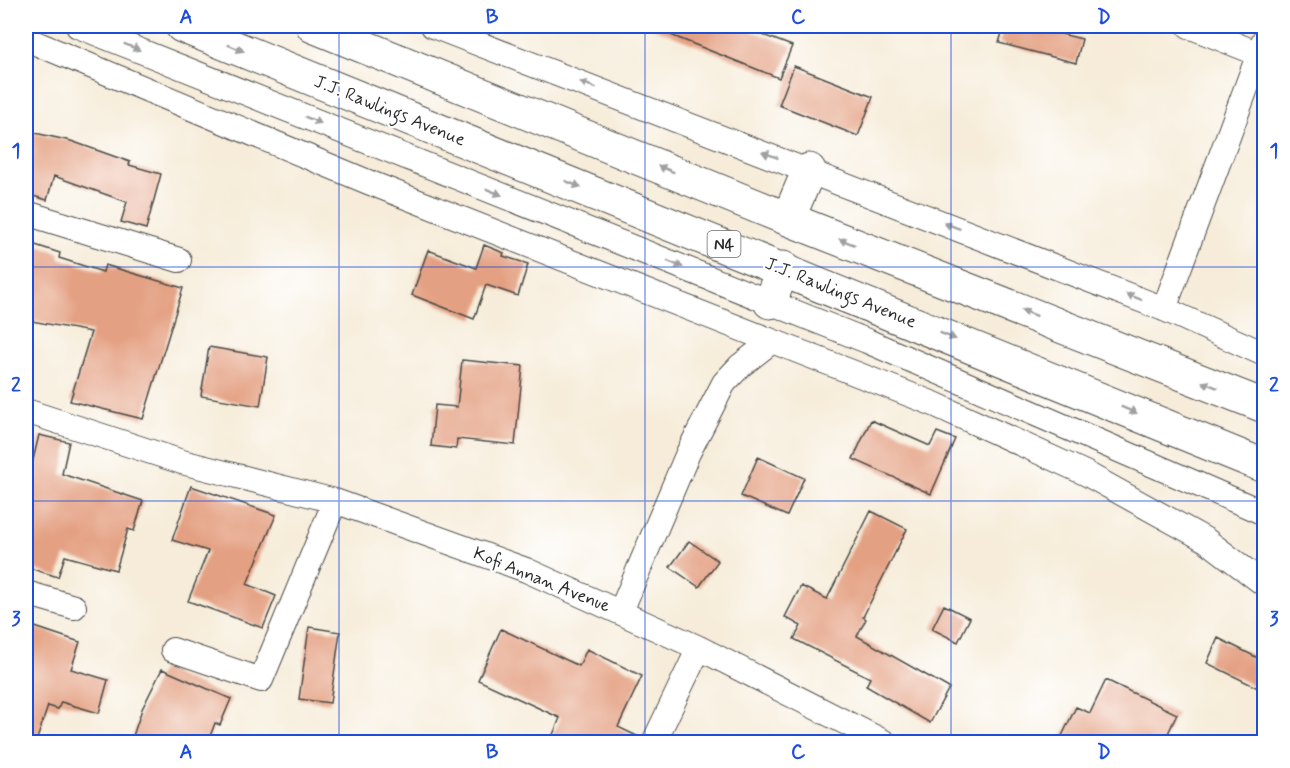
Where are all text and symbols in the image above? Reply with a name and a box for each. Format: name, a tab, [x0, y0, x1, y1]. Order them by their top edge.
text: A	[179, 4, 193, 31]
text: B	[486, 4, 499, 31]
text: C	[791, 4, 806, 31]
text: D	[1097, 4, 1111, 31]
one-way arrow	[123, 43, 141, 52]
one-way arrow	[228, 43, 246, 53]
street label: J.J. Rawlings Avenue	[310, 70, 469, 154]
one-way arrow	[579, 80, 597, 90]
one-way arrow	[304, 116, 322, 125]
text: 1	[12, 138, 20, 165]
text: 1	[1270, 138, 1278, 165]
one-way arrow	[761, 150, 779, 160]
one-way arrow	[657, 164, 675, 174]
one-way arrow	[564, 180, 582, 189]
one-way arrow	[485, 188, 503, 197]
one-way arrow	[943, 221, 961, 230]
road number: N4	[708, 231, 740, 257]
one-way arrow	[838, 237, 856, 246]
street label: J.J. Rawlings Avenue	[761, 252, 920, 336]
one-way arrow	[667, 259, 685, 269]
one-way arrow	[1124, 292, 1142, 302]
one-way arrow	[1019, 308, 1037, 318]
one-way arrow	[939, 332, 957, 342]
text: 2	[11, 372, 21, 399]
text: 2	[1269, 372, 1279, 399]
one-way arrow	[1201, 380, 1219, 389]
one-way arrow	[1120, 405, 1138, 415]
street label: Kofi Annan Avenue	[470, 542, 614, 618]
text: 3	[11, 606, 21, 633]
text: 3	[1269, 606, 1279, 633]
text: A	[179, 739, 193, 766]
text: B	[486, 739, 499, 766]
text: C	[791, 739, 806, 766]
text: D	[1097, 739, 1111, 766]

